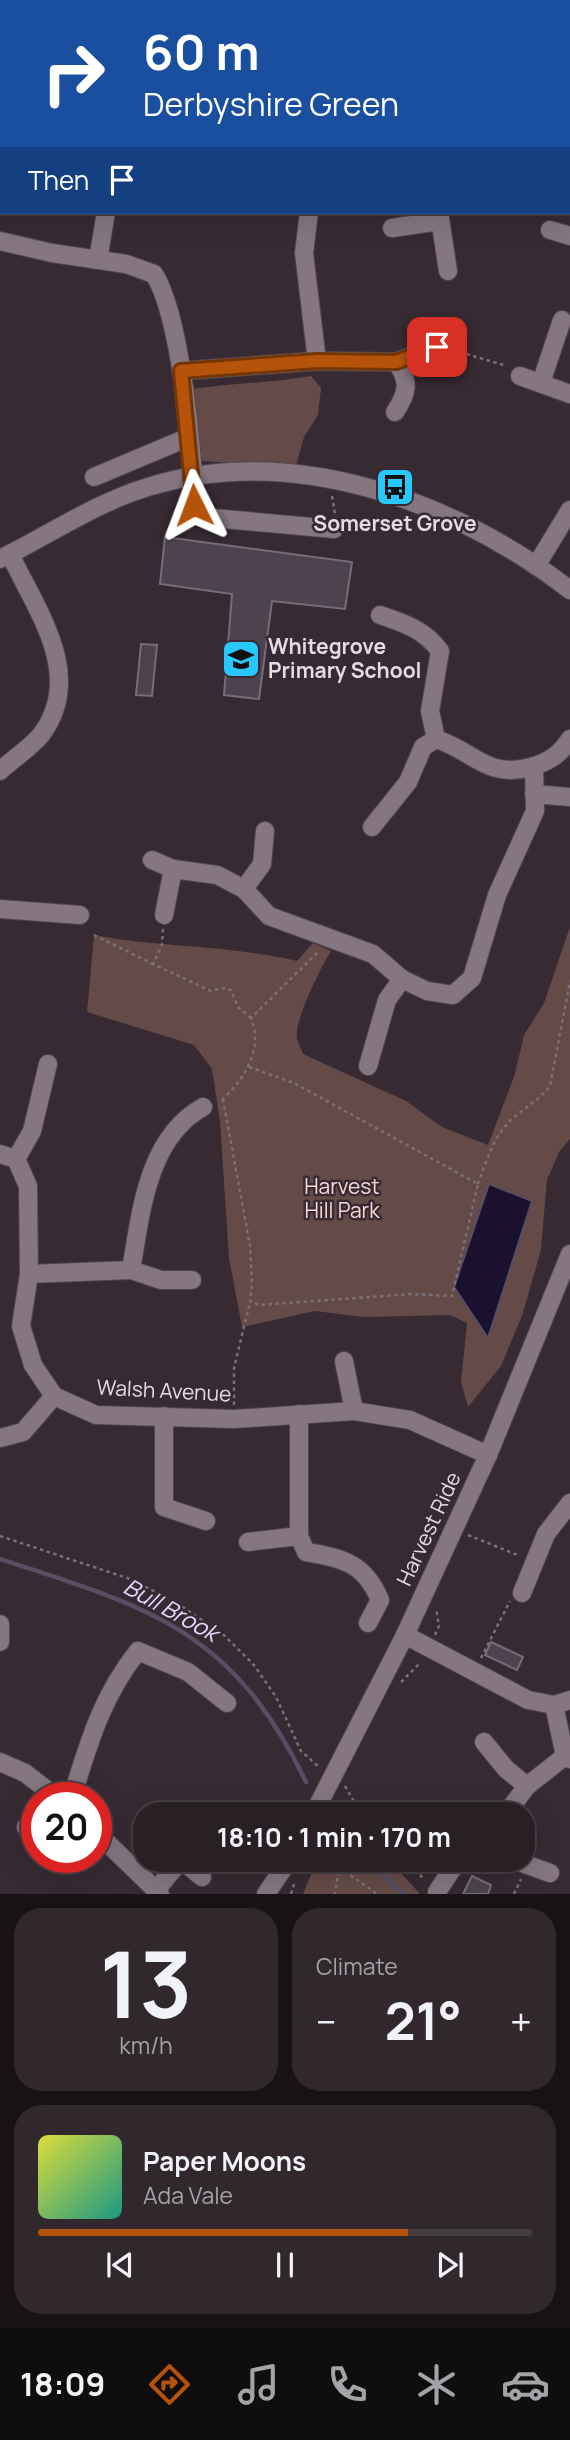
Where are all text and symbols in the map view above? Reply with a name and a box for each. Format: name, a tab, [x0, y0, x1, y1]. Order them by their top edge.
text: 60 m	[143, 18, 260, 85]
icon: right	[28, 28, 119, 119]
text: Derbyshire Green	[143, 82, 399, 126]
icon: arrive	[103, 161, 141, 199]
text: Then	[28, 162, 89, 198]
pin	[407, 317, 467, 377]
icon: arrive	[418, 328, 456, 366]
bus stop icon: Somerset Grove	[374, 466, 416, 508]
position arrow	[157, 468, 231, 542]
place label: Somerset Grove	[313, 509, 477, 537]
place label: Whitegrove Primary School	[268, 632, 422, 684]
school or university icon: Whitegrove Primary School	[220, 638, 262, 680]
park label: Harvest Hill Park	[304, 1172, 380, 1224]
street label: Walsh Avenue	[96, 1372, 232, 1408]
street label: Harvest Ride	[389, 1467, 467, 1590]
water label: Bull Brook	[118, 1570, 228, 1650]
speed limit sign: 20	[21, 1782, 112, 1873]
text: 18:10 · 1 min · 170 m	[217, 1819, 451, 1855]
text: 13	[100, 1921, 192, 2045]
text: Climate	[316, 1950, 398, 1982]
text: 21°	[385, 1985, 462, 2056]
text: −	[316, 1995, 337, 2047]
text: +	[510, 1995, 532, 2047]
text: km/h	[119, 2029, 173, 2061]
text: Paper Moons	[143, 2143, 306, 2179]
text: Ada Vale	[143, 2179, 233, 2211]
icon: previous	[101, 2246, 139, 2284]
icon: pause	[266, 2246, 304, 2284]
icon: next	[431, 2246, 469, 2284]
icon: directions	[145, 2360, 194, 2409]
icon: music	[234, 2360, 283, 2409]
icon: phone	[323, 2360, 372, 2409]
icon: climate	[412, 2360, 461, 2409]
icon: car	[501, 2360, 550, 2409]
text: 18:09	[20, 2362, 105, 2406]

